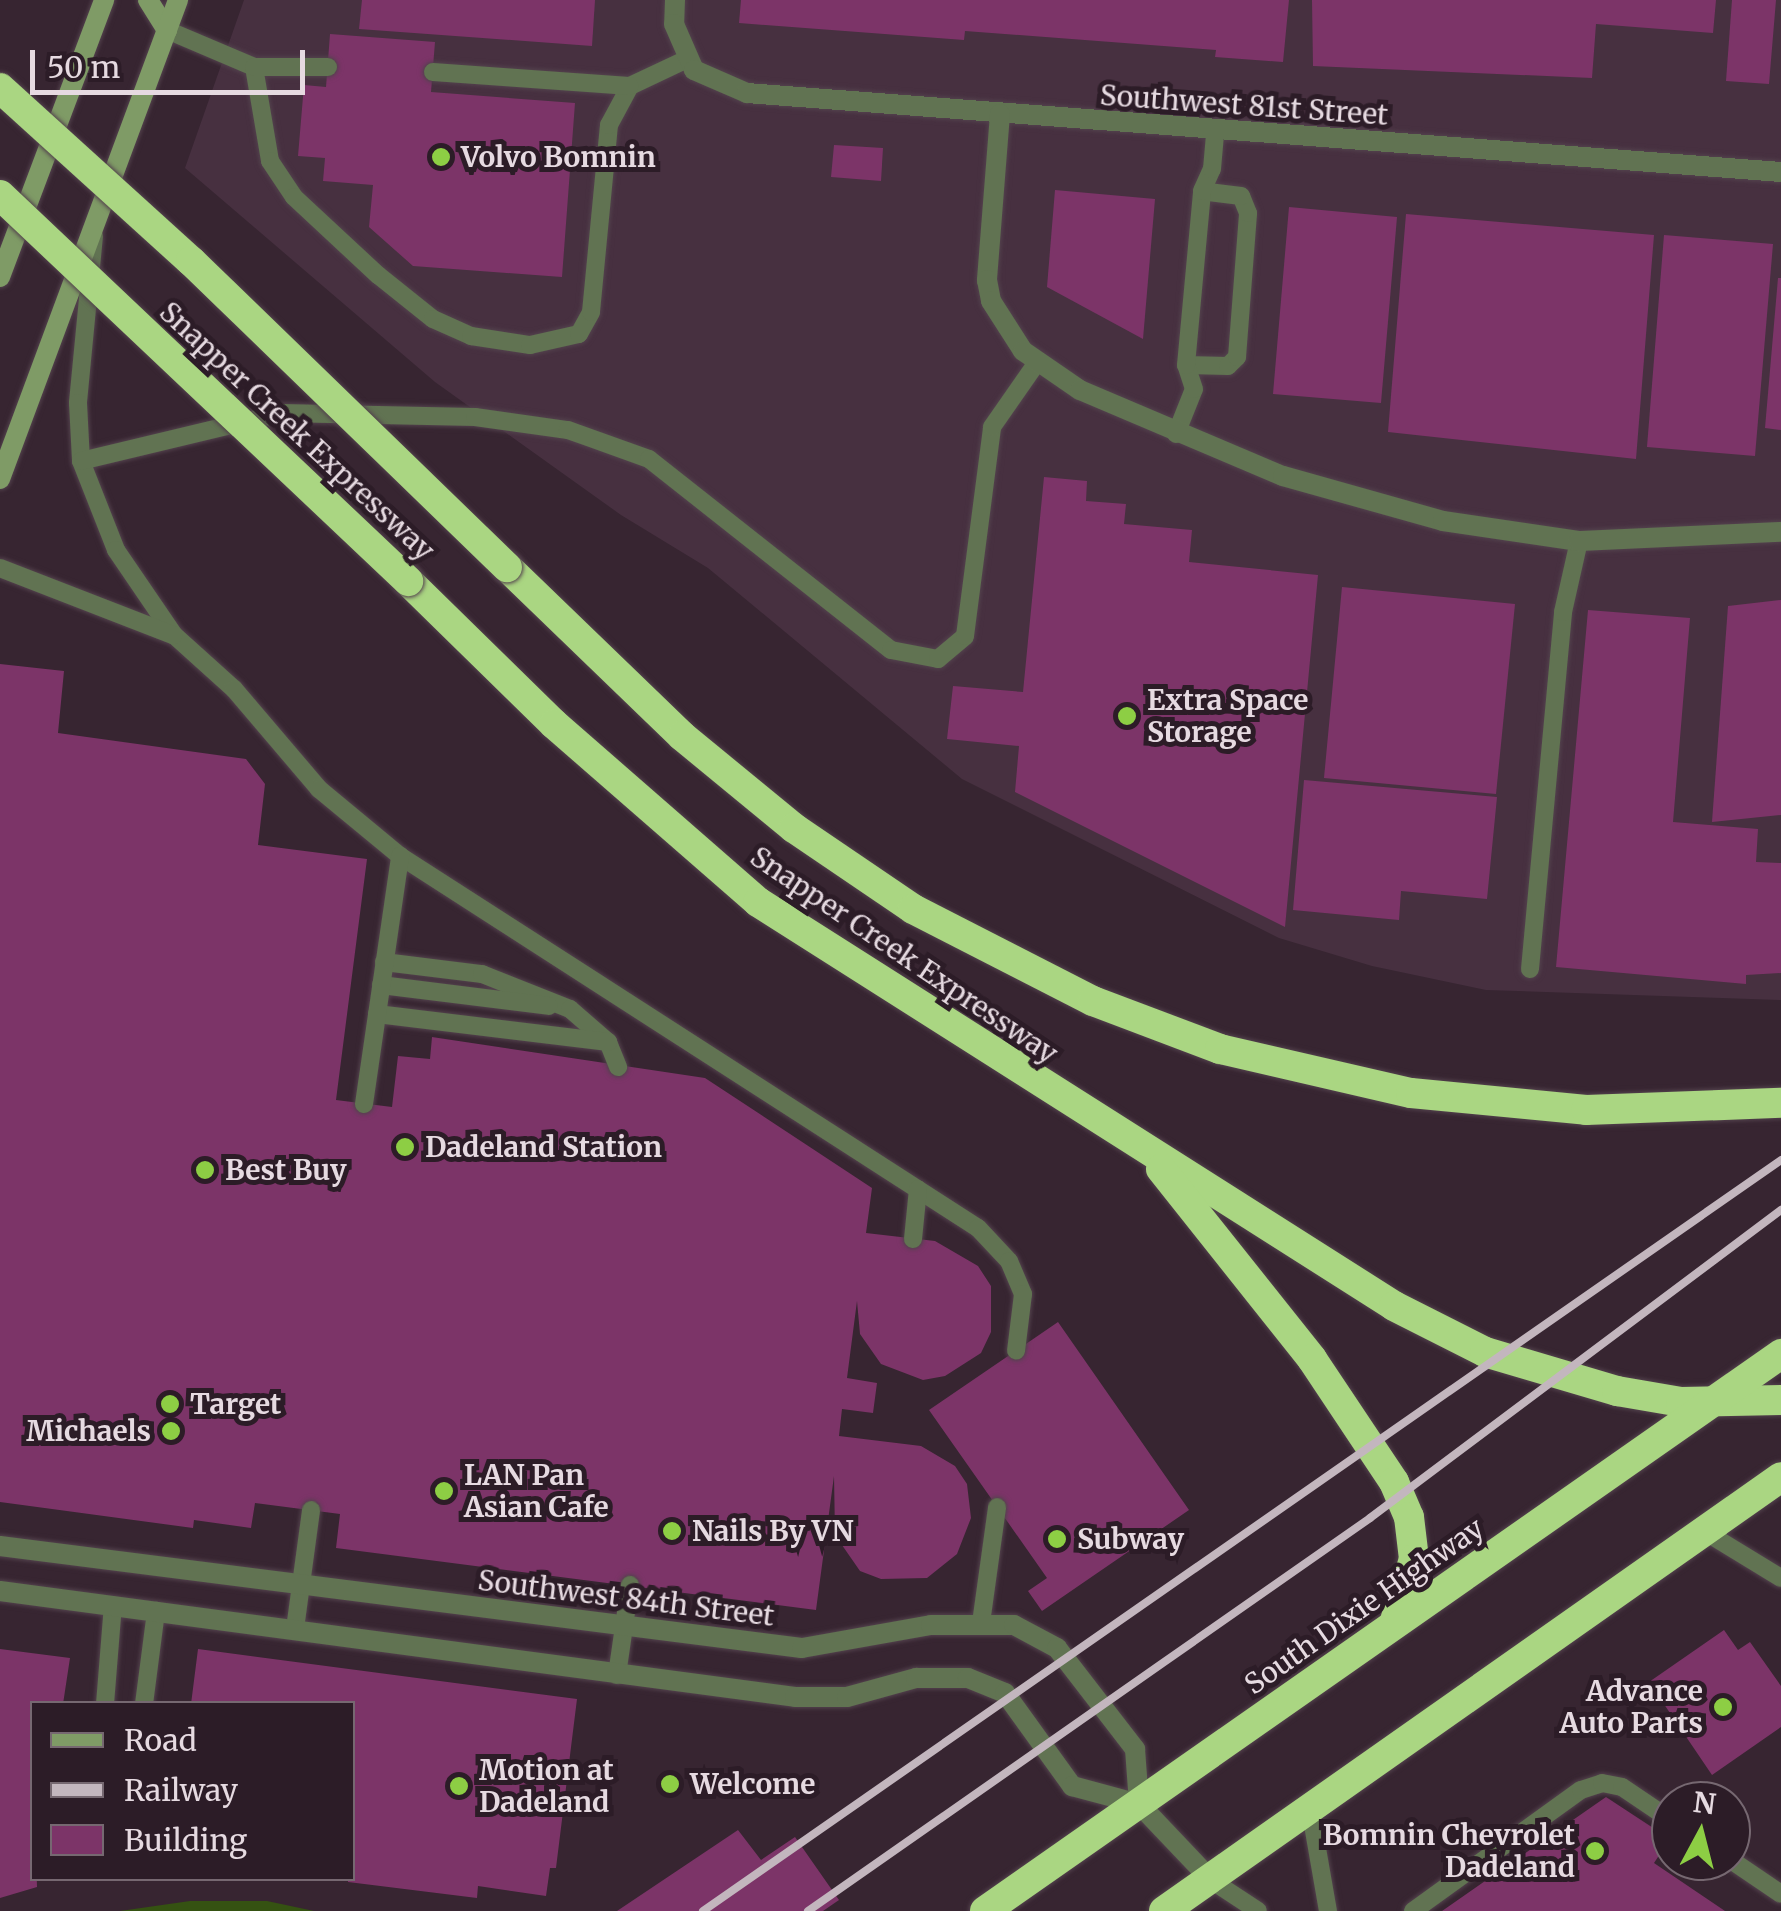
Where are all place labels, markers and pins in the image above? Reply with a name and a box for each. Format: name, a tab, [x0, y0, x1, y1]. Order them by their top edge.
place label: Volvo Bomnin	[461, 140, 656, 174]
marker: Volvo Bomnin	[430, 146, 452, 168]
place label: Extra Space Storage	[1147, 683, 1308, 749]
marker: Extra Space Storage	[1116, 705, 1138, 727]
place label: Dadeland Station	[425, 1130, 662, 1164]
marker: Dadeland Station	[394, 1136, 416, 1158]
place label: Best Buy	[225, 1153, 346, 1187]
marker: Best Buy	[194, 1159, 216, 1181]
place label: Target	[190, 1387, 281, 1421]
marker: Target	[159, 1393, 181, 1415]
place label: Michaels	[26, 1414, 151, 1448]
marker: Michaels	[160, 1420, 182, 1442]
place label: LAN Pan Asian Cafe	[464, 1458, 609, 1524]
marker: LAN Pan Asian Cafe	[433, 1480, 455, 1502]
place label: Nails By VN	[692, 1514, 854, 1548]
marker: Nails By VN	[661, 1520, 683, 1542]
place label: Subway	[1077, 1522, 1184, 1556]
marker: Subway	[1046, 1528, 1068, 1550]
place label: Advance Auto Parts	[1560, 1674, 1703, 1740]
marker: Advance Auto Parts	[1712, 1696, 1734, 1718]
place label: Motion at Dadeland	[479, 1753, 614, 1819]
place label: Welcome	[690, 1767, 815, 1801]
marker: Welcome	[659, 1773, 681, 1795]
marker: Motion at Dadeland	[448, 1775, 470, 1797]
place label: Bomnin Chevrolet Dadeland	[1323, 1818, 1575, 1884]
marker: Bomnin Chevrolet Dadeland	[1584, 1840, 1606, 1862]

